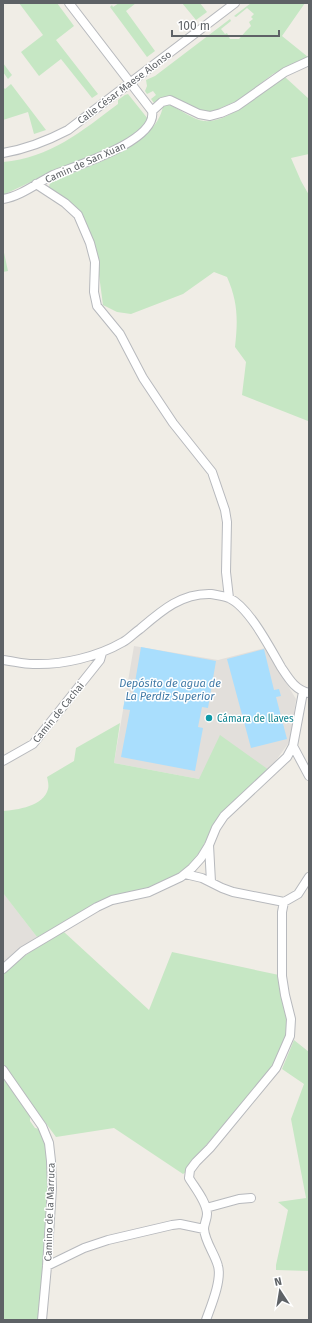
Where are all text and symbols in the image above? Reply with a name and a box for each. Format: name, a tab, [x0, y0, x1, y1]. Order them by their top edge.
scale bar	[172, 12, 279, 38]
text: 100 m	[178, 19, 210, 33]
street label: Calle César Maese Alonso	[75, 48, 174, 127]
street label: Camin de San Xuan	[43, 140, 127, 186]
water label: Depósito de agua de La Perdiz Superior	[119, 677, 221, 703]
street label: Camín de Cachai	[30, 679, 87, 745]
marker: Cámara de llaves	[204, 713, 214, 723]
place label: Cámara de llaves	[217, 713, 294, 725]
street label: Camino de la Marruca	[42, 1163, 58, 1262]
north arrow	[260, 1271, 300, 1311]
text: N	[273, 1275, 283, 1289]

